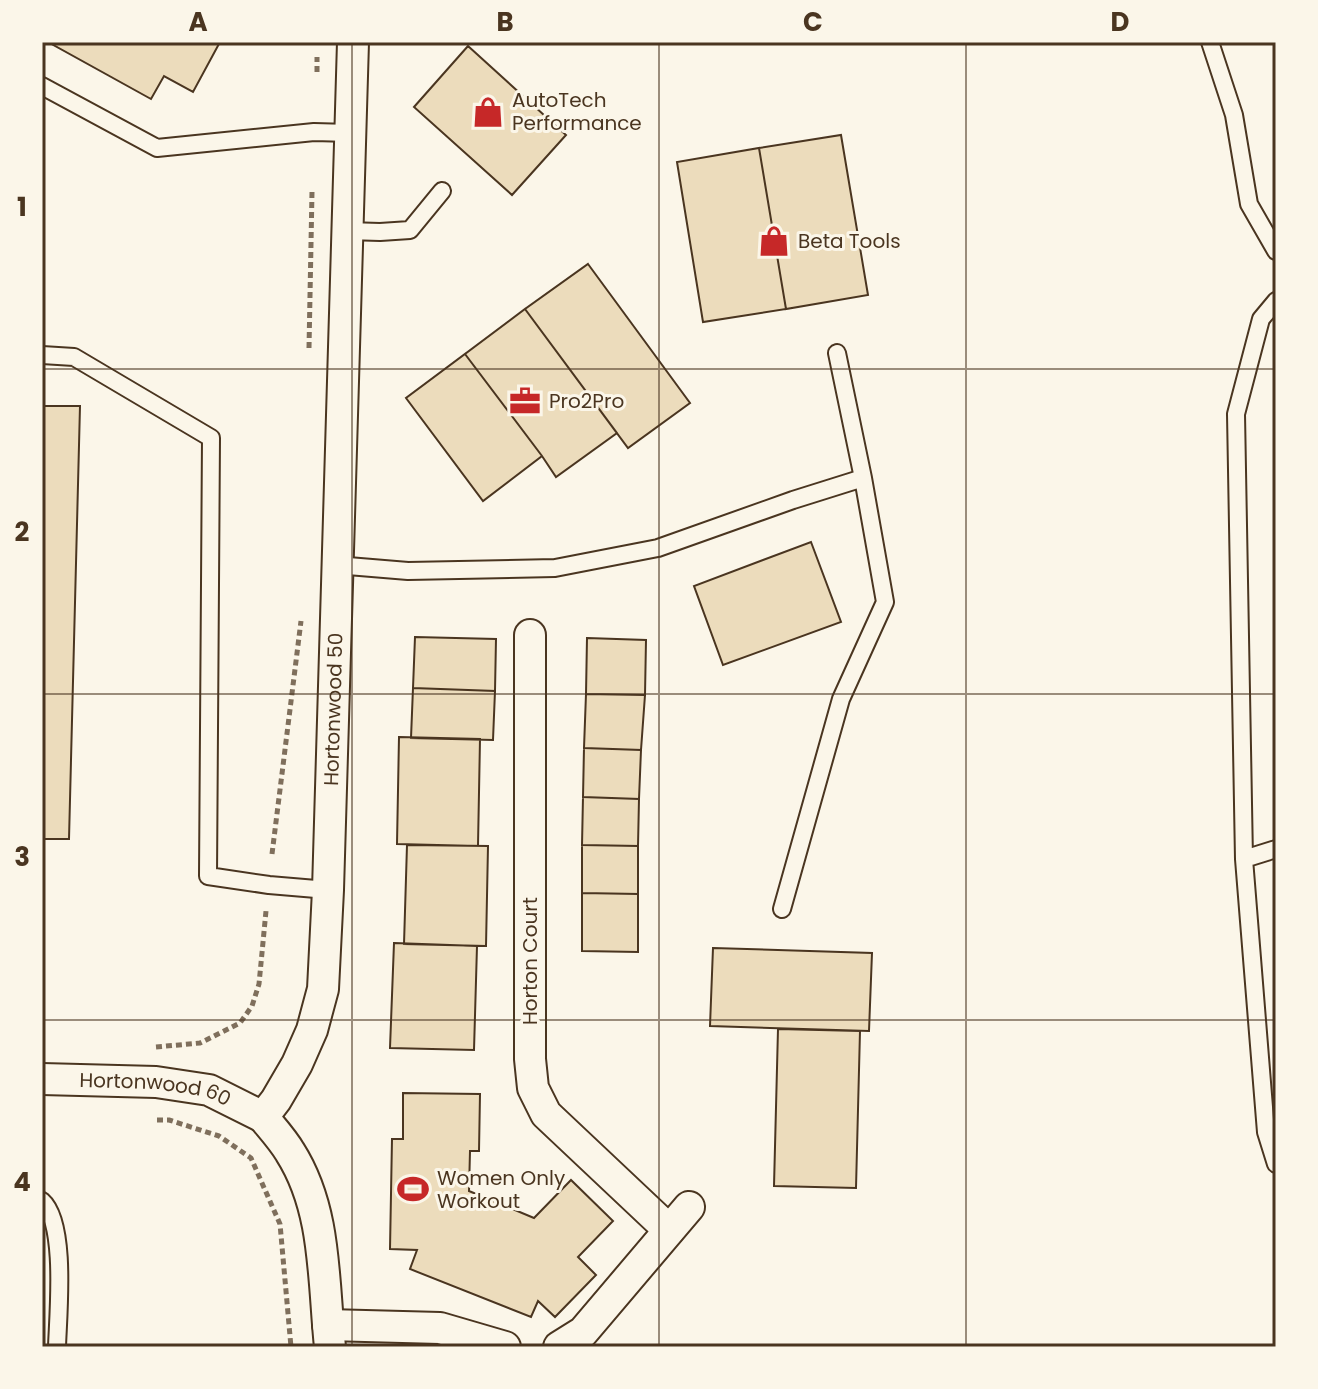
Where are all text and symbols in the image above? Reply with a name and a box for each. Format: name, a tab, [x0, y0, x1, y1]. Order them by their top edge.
text: A	[188, 4, 208, 40]
text: B	[496, 4, 514, 40]
text: C	[803, 4, 823, 40]
text: D	[1111, 4, 1130, 40]
place label: AutoTech Performance	[512, 86, 642, 137]
shop icon: AutoTech Performance	[471, 95, 505, 129]
text: 1	[17, 189, 27, 225]
shop icon: Beta Tools	[757, 224, 791, 258]
place label: Beta Tools	[798, 227, 901, 255]
office icon: Pro2Pro	[508, 384, 542, 418]
place label: Pro2Pro	[549, 387, 624, 415]
text: 2	[15, 514, 30, 550]
street label: Hortonwood 50	[317, 632, 350, 786]
text: 3	[14, 839, 30, 875]
street label: Horton Court	[516, 897, 544, 1025]
street label: Hortonwood 60	[79, 1066, 236, 1113]
text: 4	[13, 1164, 31, 1200]
place label: Women Only Workout	[437, 1164, 565, 1215]
sports icon: Women Only Workout	[396, 1172, 430, 1206]

